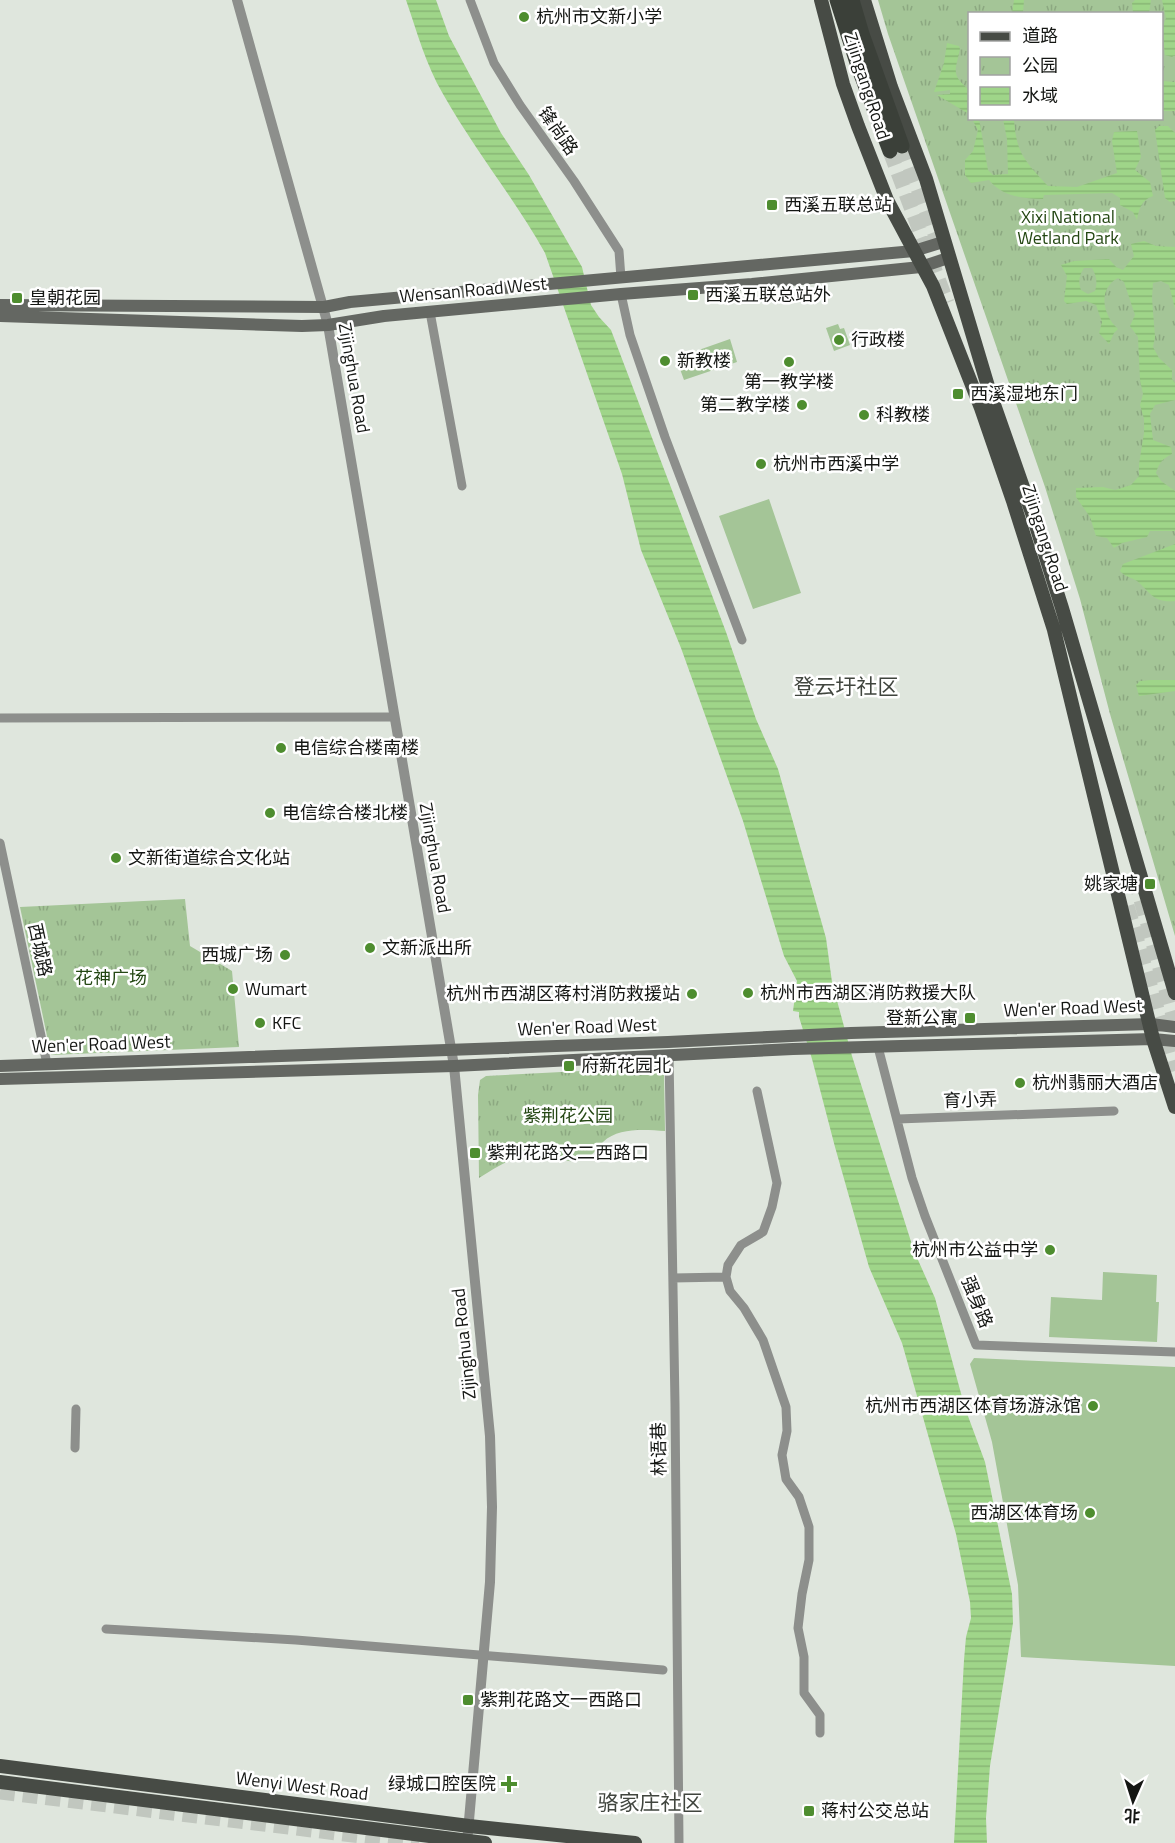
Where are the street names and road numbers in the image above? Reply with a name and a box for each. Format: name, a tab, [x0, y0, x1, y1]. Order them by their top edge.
street label: Zijingang Road	[837, 29, 898, 143]
street label: 锋尚路	[532, 101, 585, 161]
street label: Wensan Road West	[398, 270, 548, 309]
street label: Zijinghua Road	[332, 321, 377, 435]
street label: Zijingang Road	[1015, 481, 1076, 595]
street label: Zijinghua Road	[413, 801, 458, 915]
street label: 西城路	[22, 921, 59, 979]
street label: Wen'er Road West	[1003, 992, 1144, 1023]
street label: Wen'er Road West	[517, 1011, 658, 1042]
street label: Wen'er Road West	[31, 1028, 172, 1059]
street label: 育小弄	[943, 1085, 997, 1114]
street label: 强身路	[955, 1272, 1000, 1332]
street label: Zijinghua Road	[444, 1287, 483, 1401]
street label: 林语巷	[645, 1422, 672, 1476]
street label: Wenyi West Road	[234, 1764, 370, 1807]

